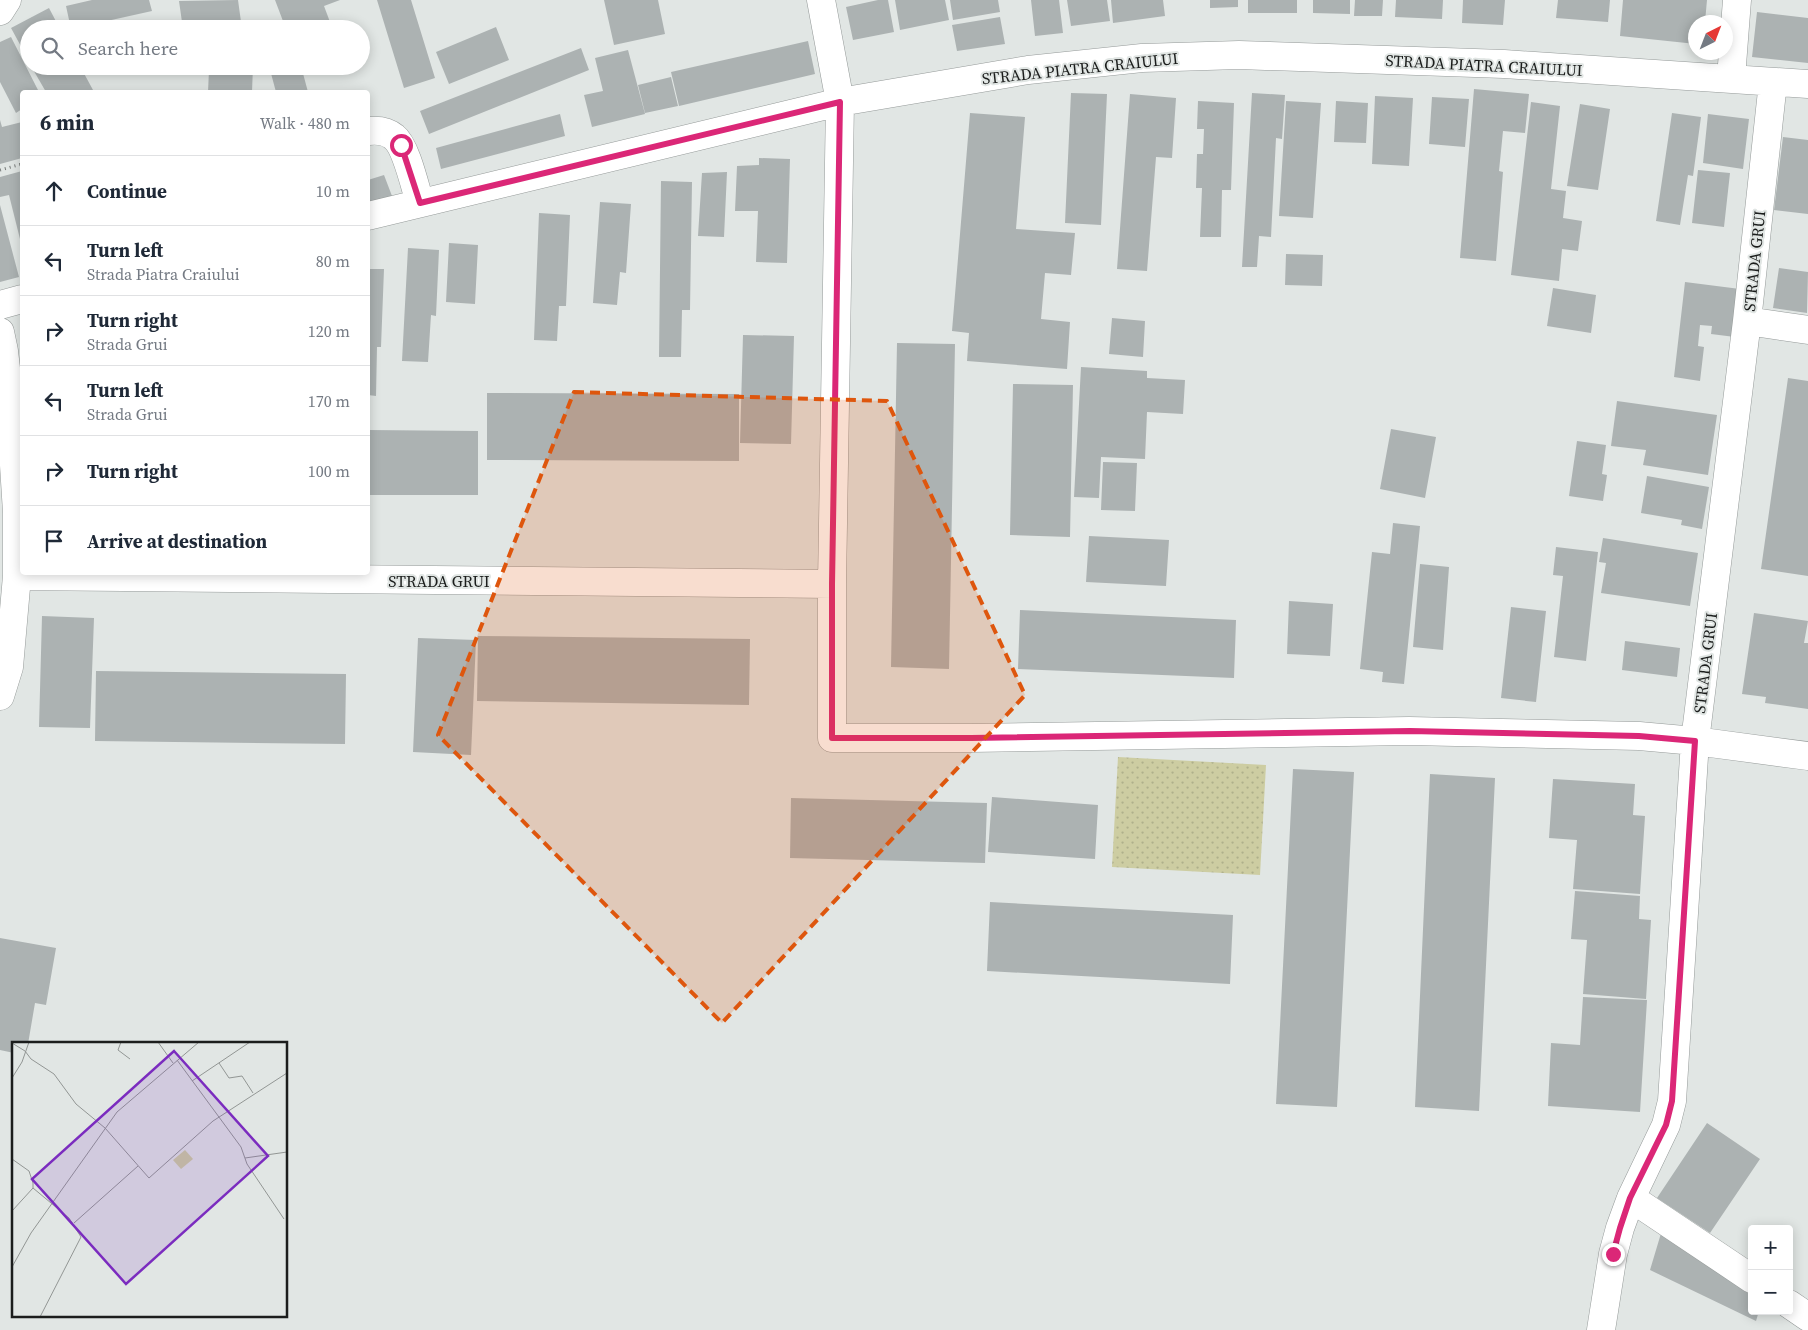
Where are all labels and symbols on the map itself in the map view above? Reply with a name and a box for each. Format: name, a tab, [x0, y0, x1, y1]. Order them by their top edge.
north arrow	[1688, 15, 1733, 60]
street label: STRADA PIATRA CRAIULUI	[981, 47, 1179, 89]
street label: STRADA PIATRA CRAIULUI	[1385, 49, 1583, 81]
route start	[390, 134, 413, 157]
street label: STRADA GRUI	[1738, 209, 1770, 313]
street label: STRADA GRUI	[388, 570, 490, 592]
street label: STRADA GRUI	[1688, 611, 1722, 715]
inset map	[12, 1042, 288, 1318]
route end	[1602, 1243, 1625, 1266]

